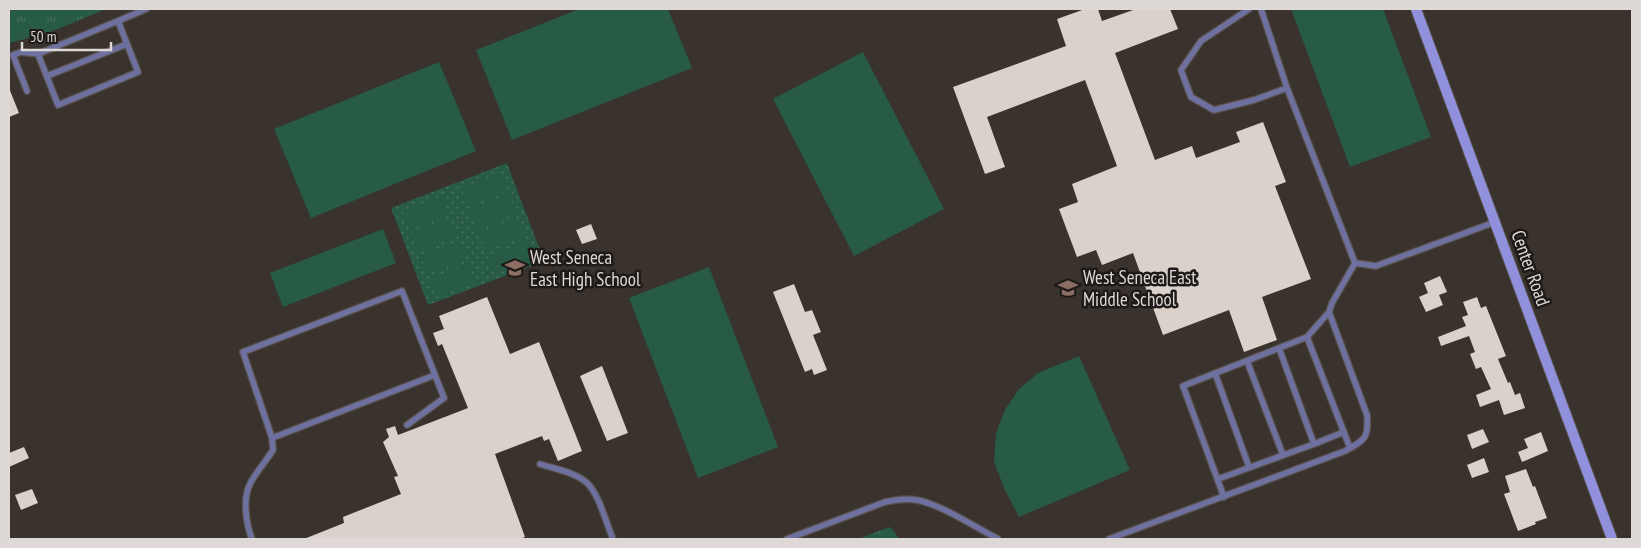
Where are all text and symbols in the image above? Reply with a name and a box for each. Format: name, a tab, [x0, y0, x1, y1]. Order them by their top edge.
scale bar	[22, 20, 111, 52]
text: 50 m	[30, 27, 56, 46]
street label: Center Road	[1506, 227, 1556, 309]
place label: West Seneca East High School	[530, 245, 641, 291]
school or university icon: West Seneca East High School	[504, 257, 526, 279]
place label: West Seneca East Middle School	[1083, 265, 1197, 311]
school or university icon: West Seneca East Middle School	[1057, 277, 1079, 299]

